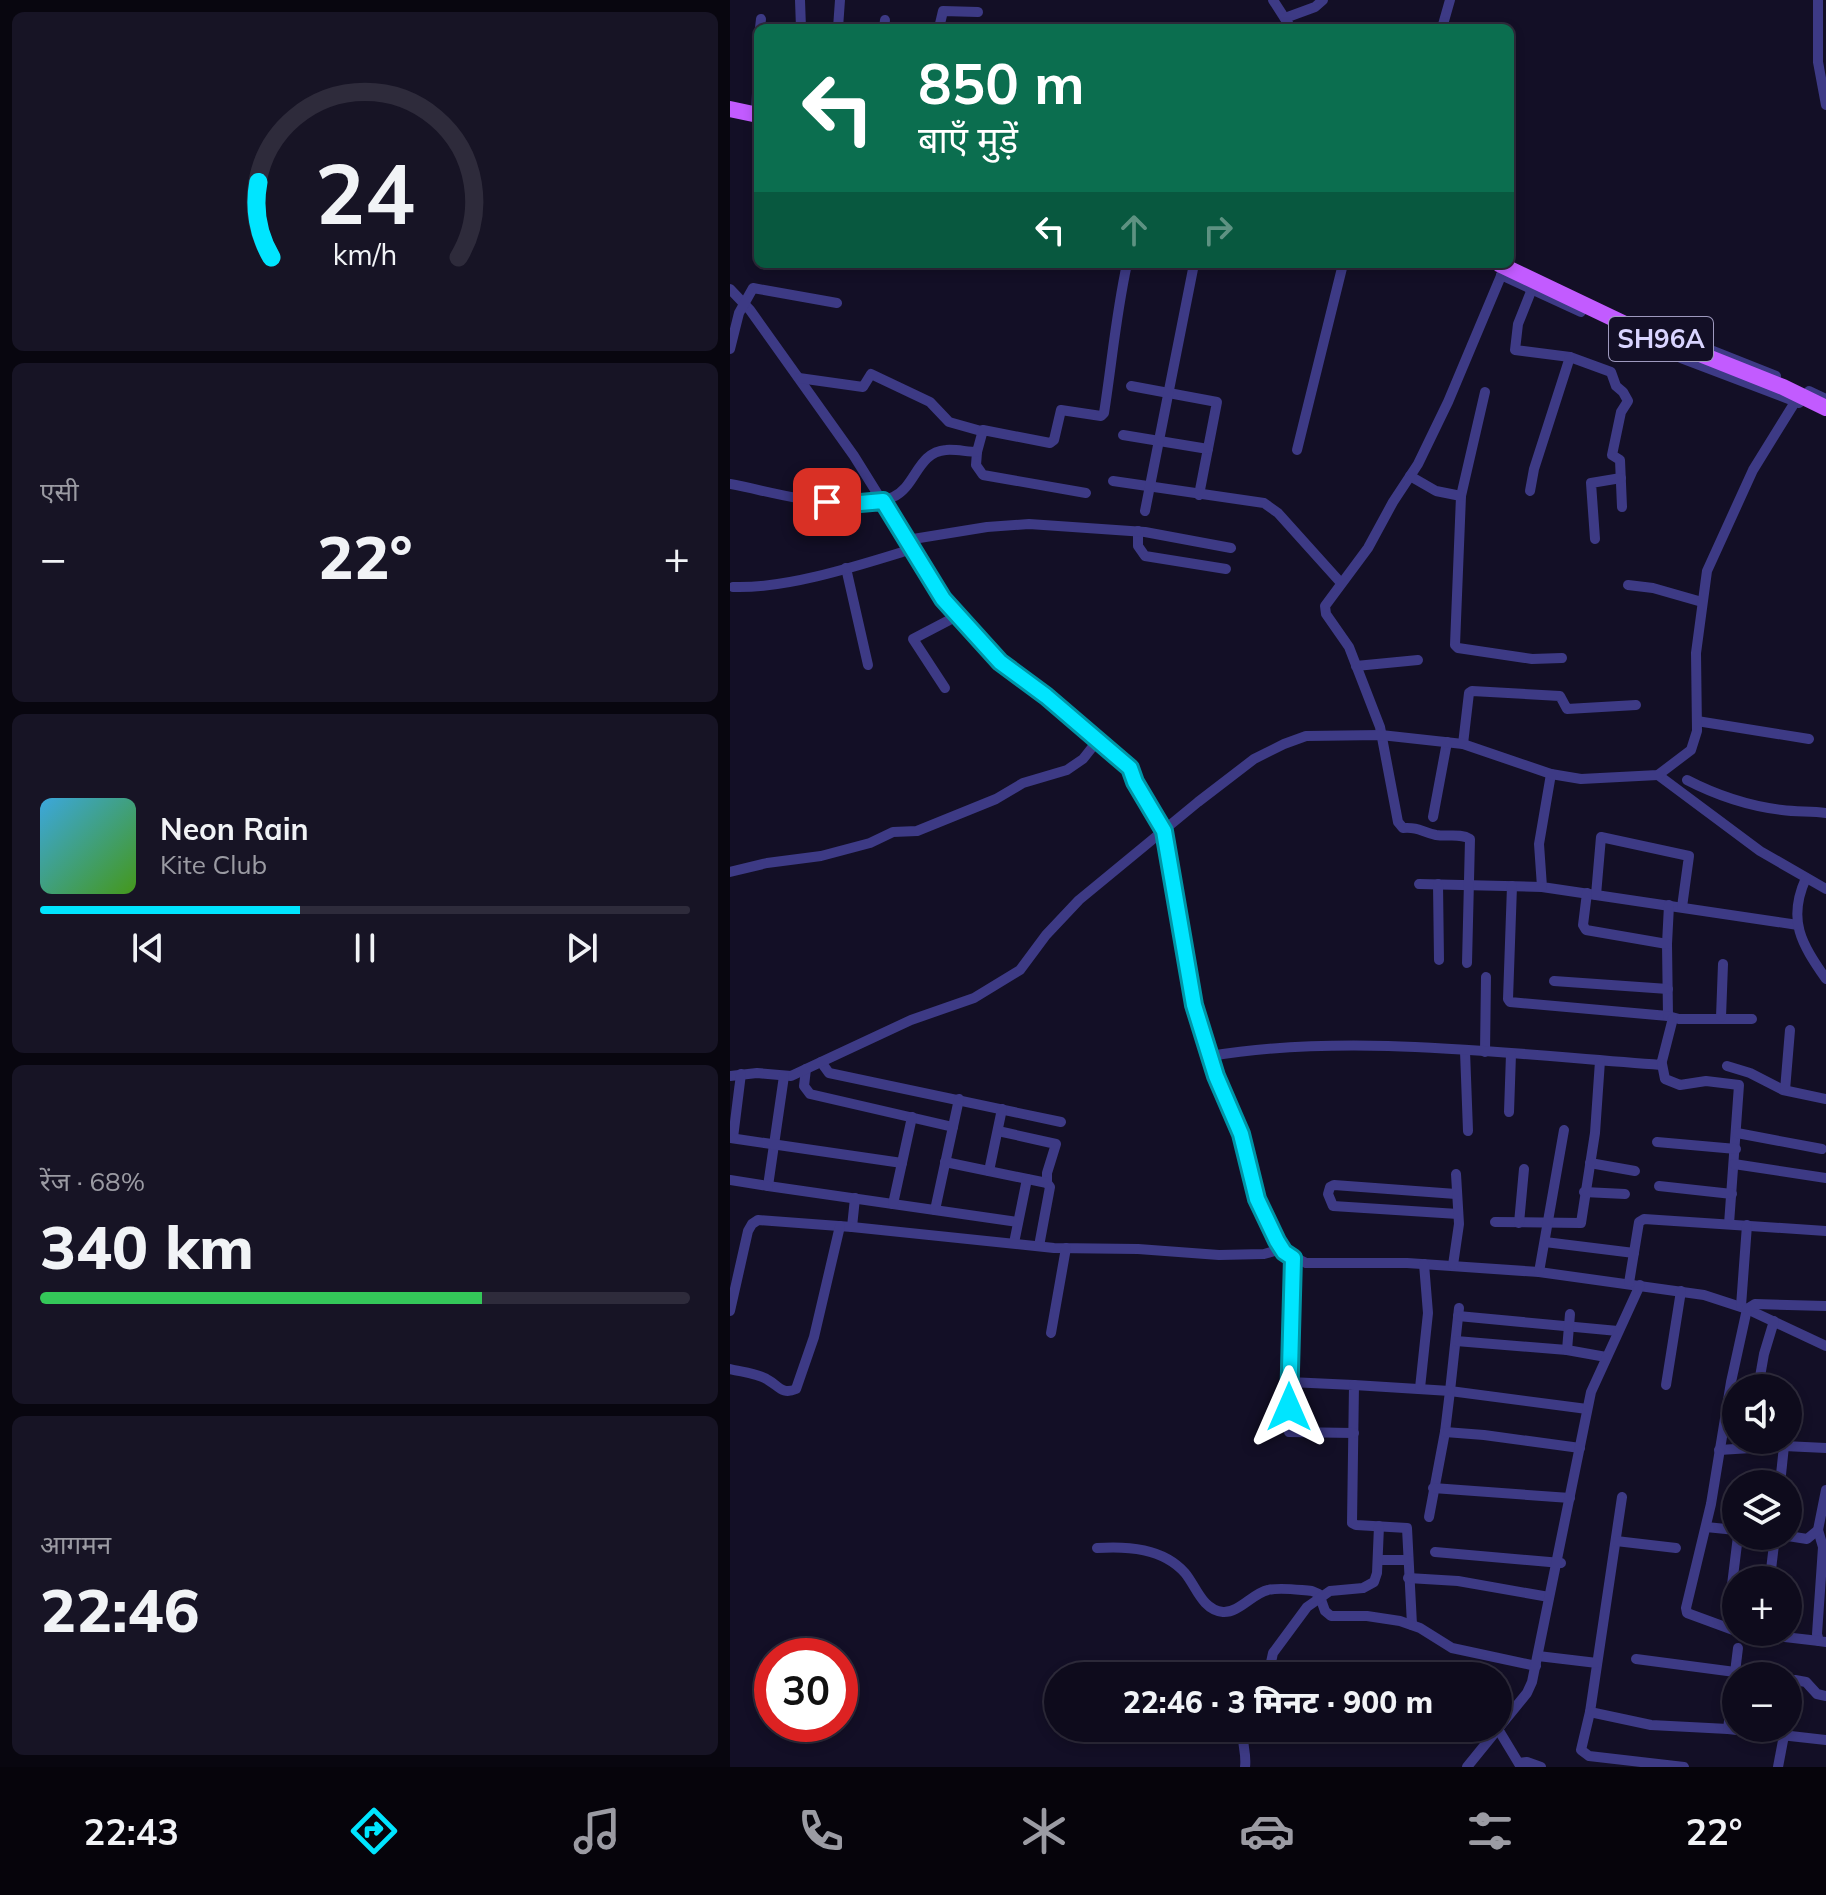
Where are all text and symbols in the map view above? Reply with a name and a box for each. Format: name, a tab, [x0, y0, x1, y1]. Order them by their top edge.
text: 850 m	[918, 48, 1085, 118]
icon: left	[786, 56, 890, 160]
text: बाएँ मुड़ें	[918, 117, 1018, 162]
text: 24	[315, 139, 415, 244]
icon: left	[1028, 208, 1072, 252]
icon: ahead	[1112, 208, 1156, 252]
icon: right	[1196, 208, 1240, 252]
text: km/h	[333, 236, 397, 272]
road number: SH96A	[1609, 317, 1713, 361]
pin	[793, 468, 861, 536]
text: एसी	[40, 475, 79, 508]
icon: arrive	[805, 480, 849, 524]
text: 22°	[317, 519, 413, 594]
text: −	[40, 530, 66, 585]
text: +	[664, 530, 690, 585]
text: Neon Rain	[160, 810, 309, 848]
text: Kite Club	[160, 848, 267, 881]
icon: previous	[126, 926, 170, 970]
icon: pause	[343, 926, 387, 970]
icon: next	[560, 926, 604, 970]
text: रेंज · 68%	[40, 1165, 145, 1198]
text: 340 km	[40, 1209, 254, 1284]
position arrow	[1247, 1365, 1331, 1449]
map controls	[1722, 1374, 1802, 1742]
button: sound	[1722, 1374, 1802, 1454]
button: layers	[1722, 1470, 1802, 1550]
text: आगमन	[40, 1528, 111, 1561]
button: +	[1722, 1566, 1802, 1646]
text: 22:46	[40, 1572, 200, 1647]
speed limit sign: 30	[754, 1638, 858, 1742]
button: −	[1722, 1662, 1802, 1742]
text: 22:46 · 3 मिनट · 900 m	[1123, 1683, 1433, 1721]
icon: directions	[346, 1803, 402, 1859]
icon: music	[569, 1803, 625, 1859]
icon: phone	[793, 1803, 849, 1859]
icon: climate	[1016, 1803, 1072, 1859]
icon: car	[1239, 1803, 1295, 1859]
icon: filters	[1462, 1803, 1518, 1859]
text: 22:43	[84, 1809, 179, 1854]
text: 22°	[1685, 1809, 1742, 1854]

